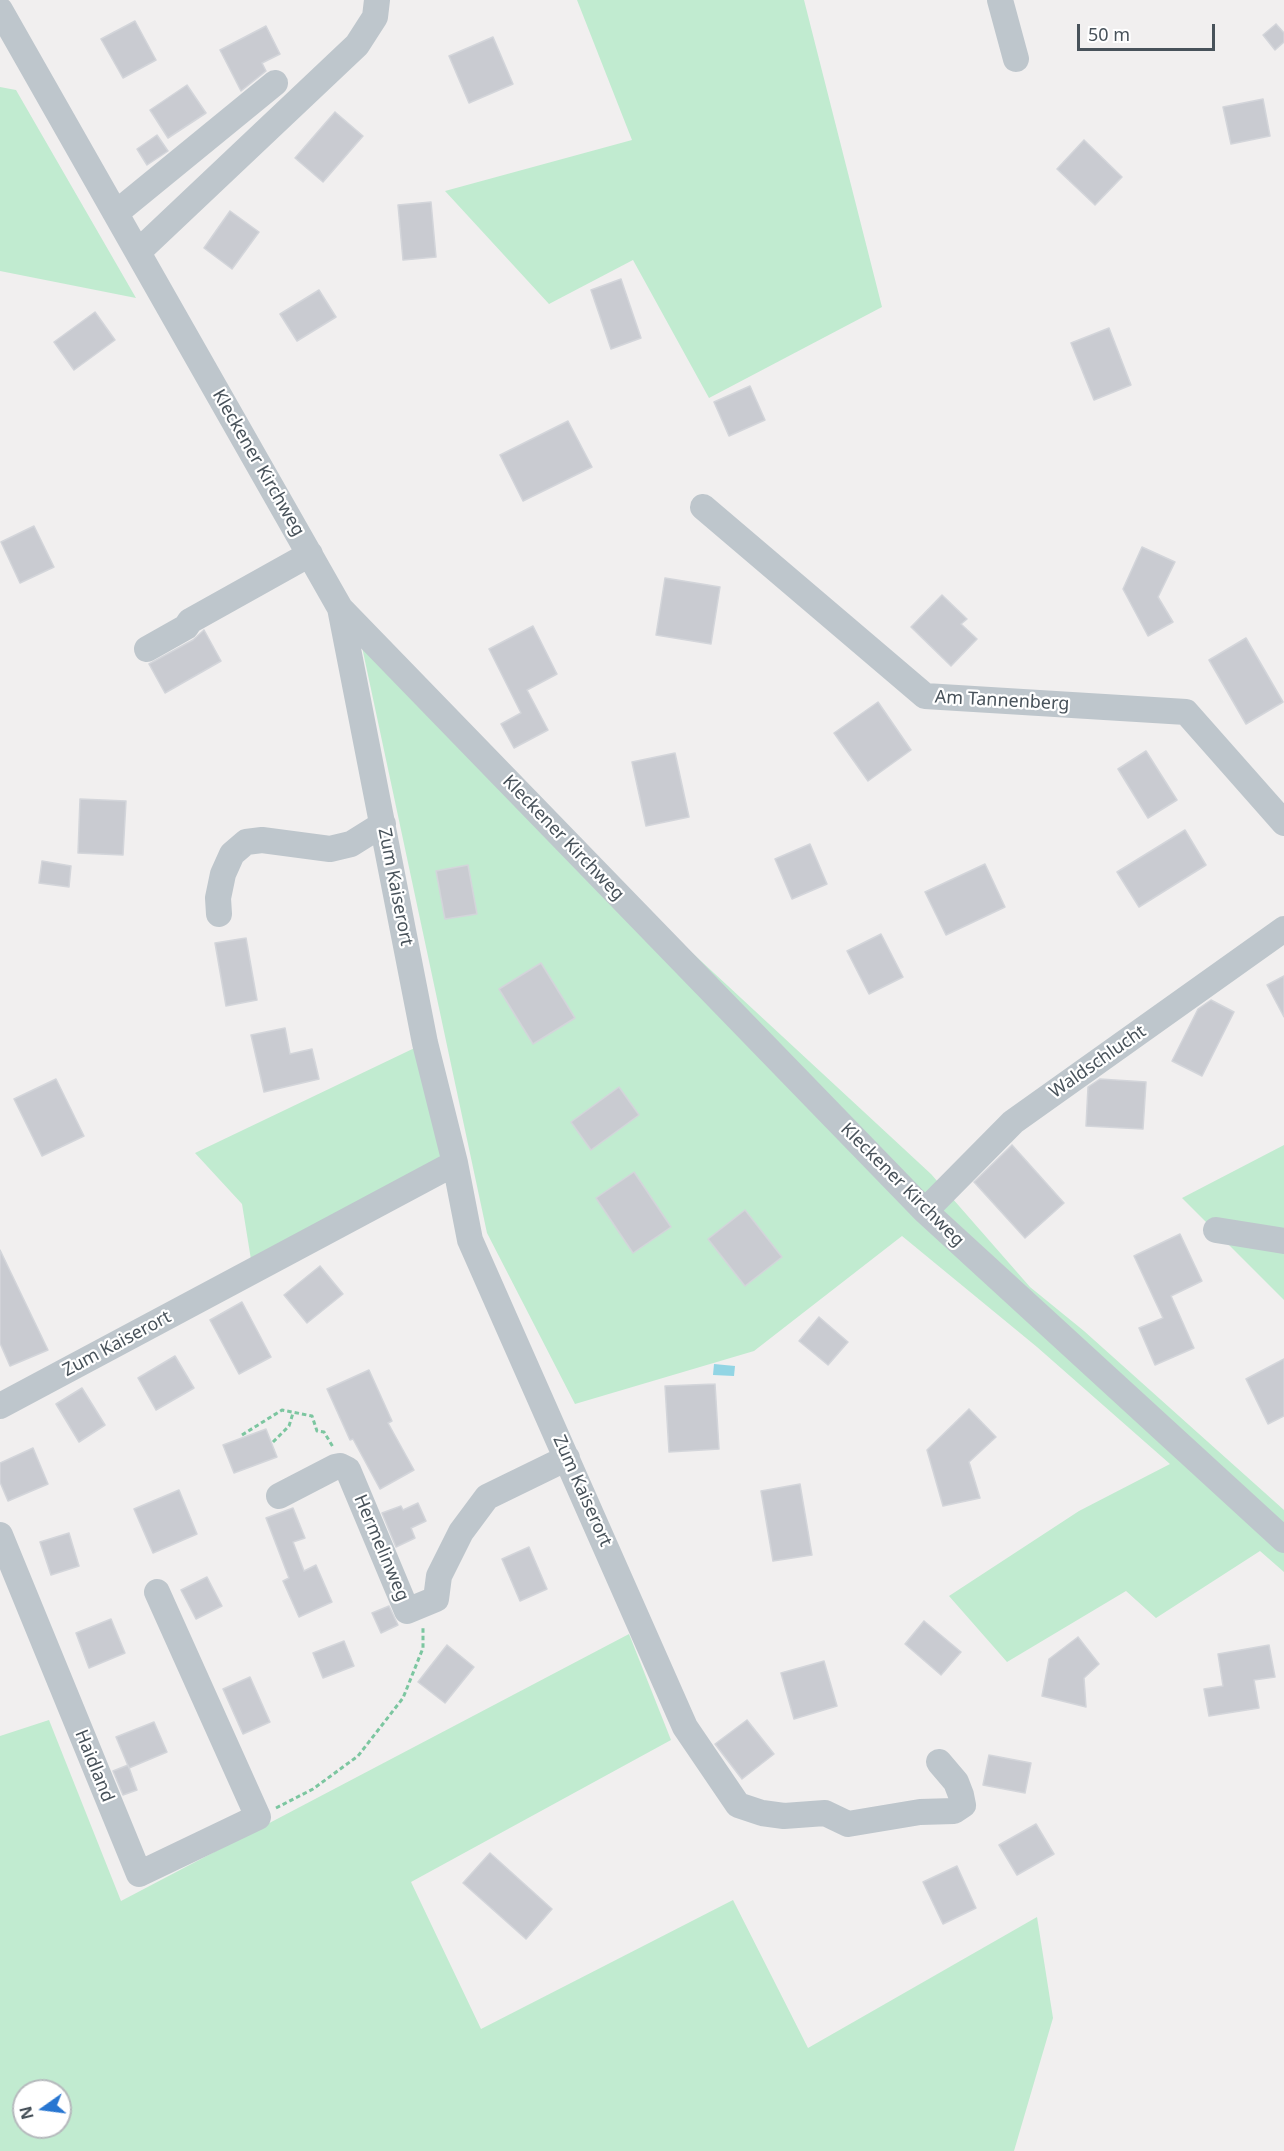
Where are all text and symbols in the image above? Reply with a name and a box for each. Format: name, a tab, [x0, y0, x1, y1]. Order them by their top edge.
scale bar	[1080, 12, 1218, 50]
text: 50 m	[1088, 22, 1130, 46]
street label: Kleckener Kirchweg	[207, 386, 309, 540]
street label: Am Tannenberg	[934, 687, 1070, 715]
street label: Kleckener Kirchweg	[498, 771, 628, 905]
street label: Zum Kaiserort	[373, 826, 417, 948]
street label: Waldschlucht	[1046, 1021, 1150, 1103]
street label: Kleckener Kirchweg	[836, 1119, 968, 1251]
street label: Zum Kaiserort	[59, 1306, 175, 1382]
street label: Zum Kaiserort	[548, 1432, 616, 1550]
street label: Hermelinweg	[349, 1491, 413, 1605]
street label: Haidland	[70, 1727, 118, 1805]
north arrow	[12, 2079, 72, 2139]
text: N	[14, 2104, 39, 2122]

